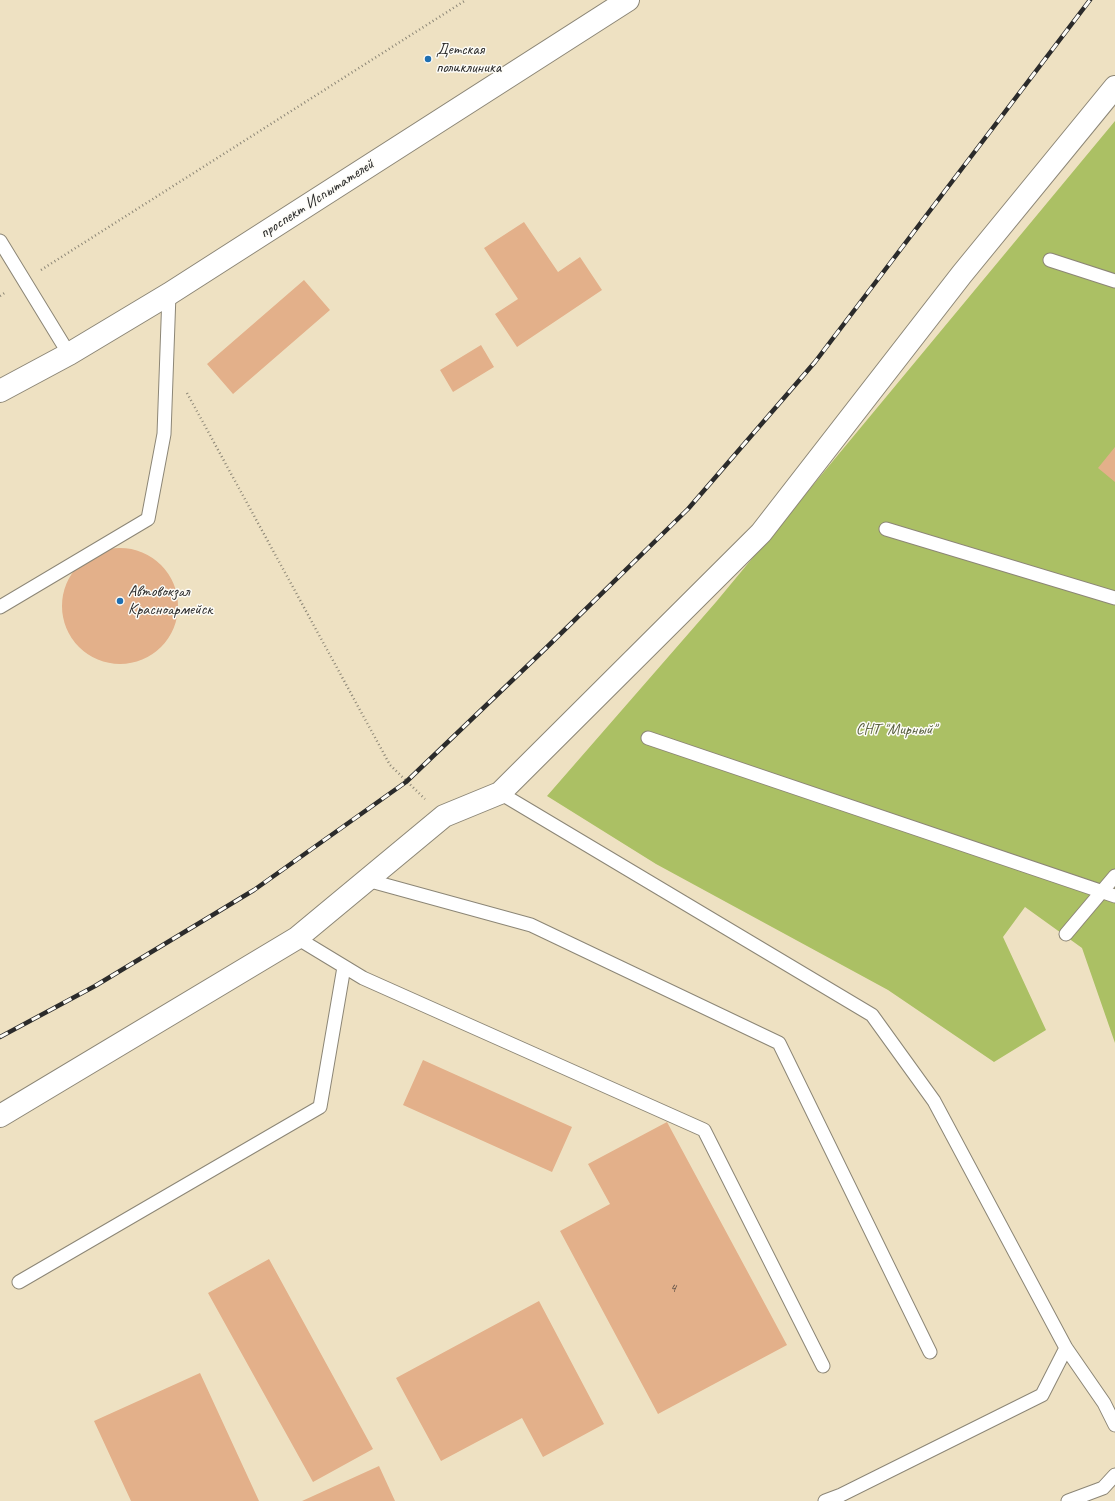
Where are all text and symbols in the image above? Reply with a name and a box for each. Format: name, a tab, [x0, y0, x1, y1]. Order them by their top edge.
place label: Детская поликлиника	[436, 40, 501, 78]
marker: Детская поликлиника	[423, 54, 433, 64]
street label: проспект Испытателей	[256, 155, 378, 243]
place label: Автовокзал Красноармейск	[128, 582, 212, 620]
marker: Автовокзал Красноармейск	[115, 596, 125, 606]
park label: СНТ "Мирный"	[856, 720, 936, 740]
house number: 4	[670, 1280, 676, 1296]

